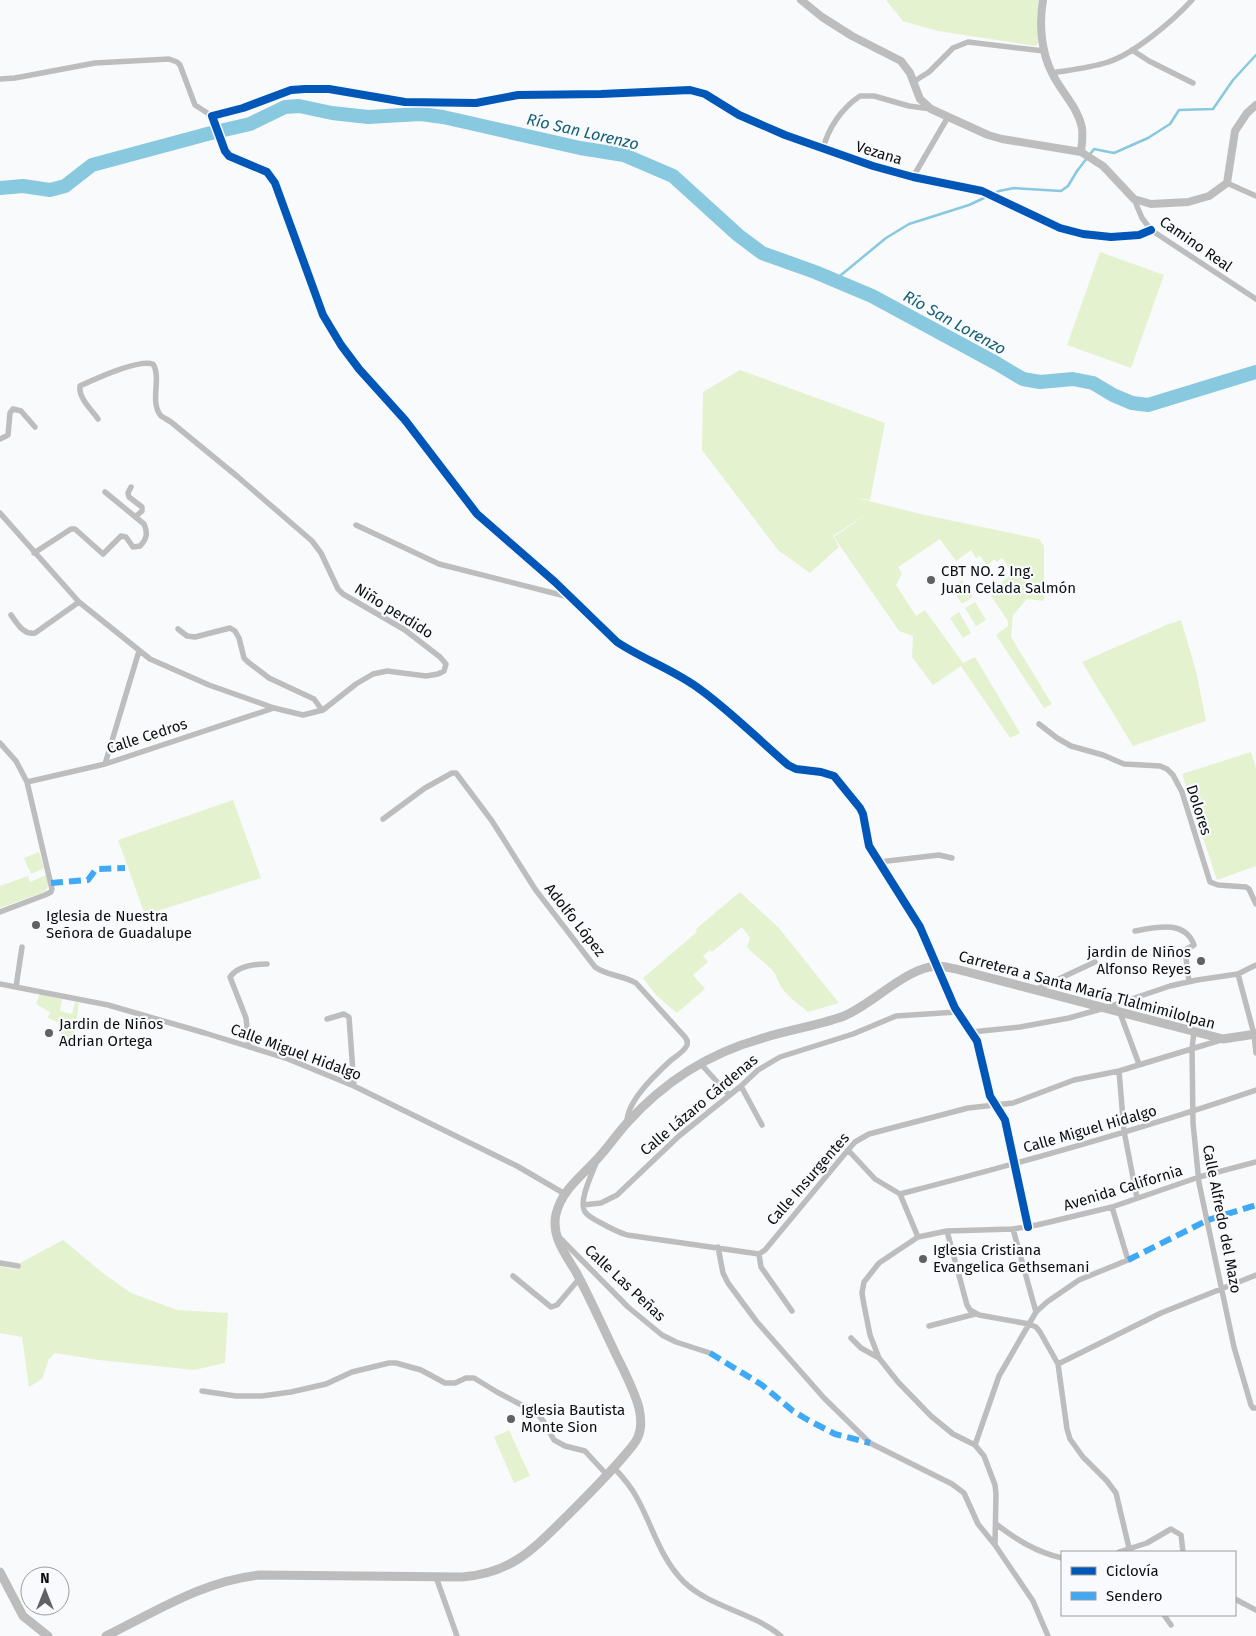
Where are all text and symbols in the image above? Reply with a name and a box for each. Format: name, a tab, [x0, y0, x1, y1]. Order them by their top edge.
water label: Río San Lorenzo	[525, 109, 641, 154]
street label: Vezana	[854, 137, 904, 169]
street label: Camino Real	[1156, 212, 1236, 276]
water label: Río San Lorenzo	[900, 286, 1009, 359]
place label: CBT NO. 2 Ing. Juan Celada Salmón	[941, 562, 1076, 597]
marker: CBT NO. 2 Ing. Juan Celada Salmón	[925, 574, 937, 586]
street label: Niño perdido	[351, 580, 437, 642]
street label: Calle Cedros	[105, 715, 189, 757]
street label: Dolores	[1182, 782, 1216, 838]
street label: Adolfo López	[541, 880, 609, 960]
place label: Iglesia de Nuestra Señora de Guadalupe	[46, 907, 192, 942]
marker: Iglesia de Nuestra Señora de Guadalupe	[30, 919, 42, 931]
place label: jardin de Niños Alfonso Reyes	[1086, 943, 1191, 978]
street label: Carretera a Santa María Tlalmimilolpan	[957, 947, 1217, 1033]
marker: jardin de Niños Alfonso Reyes	[1195, 955, 1207, 967]
place label: Jardin de Niños Adrian Ortega	[59, 1015, 163, 1050]
street label: Calle Miguel Hidalgo	[228, 1020, 364, 1084]
marker: Jardin de Niños Adrian Ortega	[43, 1027, 55, 1039]
street label: Calle Lázaro Cárdenas	[637, 1051, 761, 1159]
street label: Calle Miguel Hidalgo	[1021, 1101, 1159, 1157]
street label: Calle Insurgentes	[763, 1129, 853, 1229]
street label: Calle Alfredo del Mazo	[1199, 1143, 1245, 1295]
street label: Avenida California	[1061, 1161, 1185, 1215]
street label: Calle Las Peñas	[581, 1241, 669, 1325]
place label: Iglesia Cristiana Evangelica Gethsemani	[933, 1241, 1089, 1276]
marker: Iglesia Cristiana Evangelica Gethsemani	[917, 1253, 929, 1265]
place label: Iglesia Bautista Monte Sion	[521, 1401, 625, 1436]
marker: Iglesia Bautista Monte Sion	[505, 1413, 517, 1425]
legend	[1061, 1551, 1236, 1616]
text: Ciclovía	[1106, 1562, 1159, 1580]
north arrow	[20, 1566, 70, 1616]
text: N	[40, 1570, 50, 1587]
text: Sendero	[1106, 1587, 1162, 1605]

